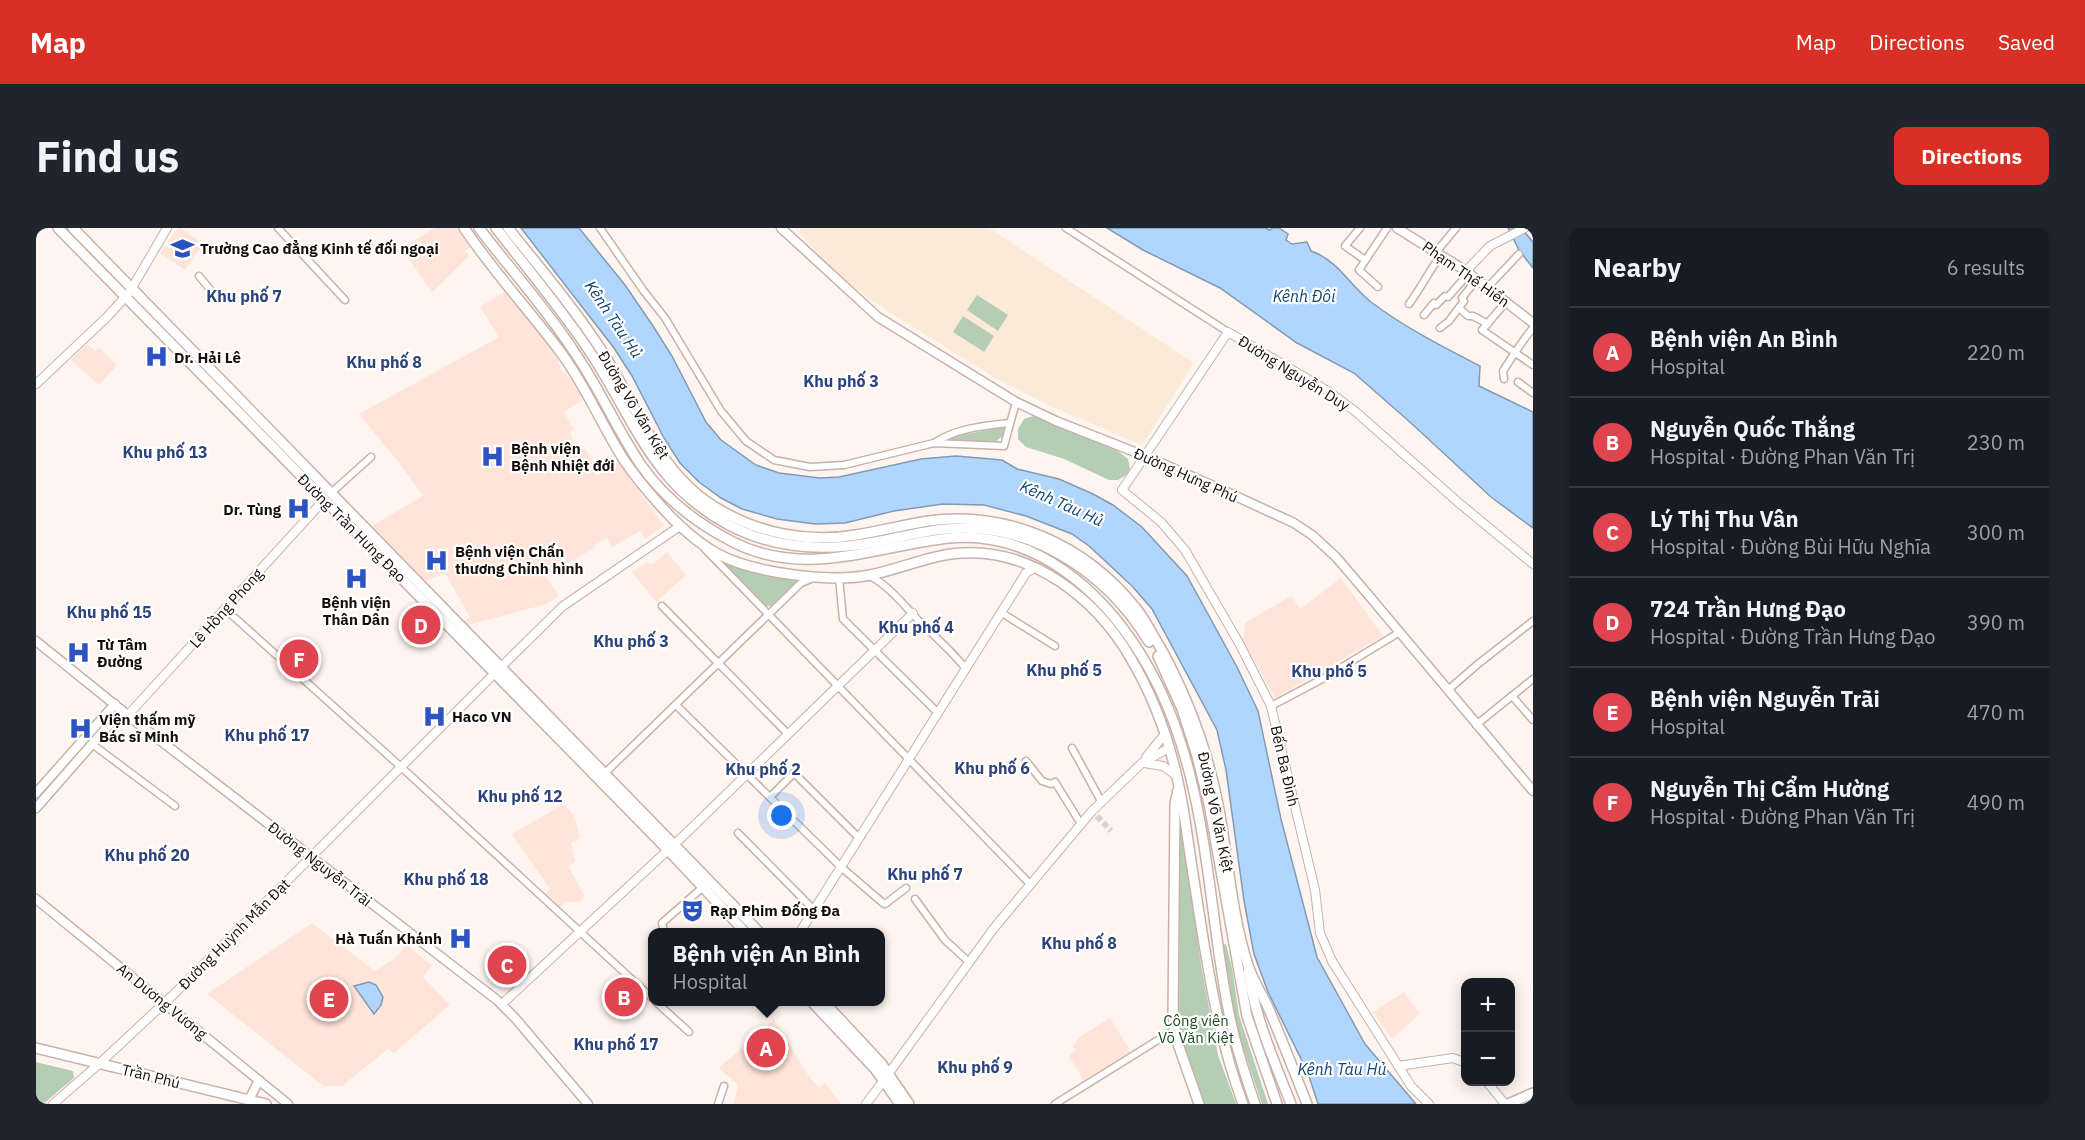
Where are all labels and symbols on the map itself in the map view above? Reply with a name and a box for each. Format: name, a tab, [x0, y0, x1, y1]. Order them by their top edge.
school or university icon: Trường Cao đẳng Kinh tế đối ngoại	[169, 235, 195, 261]
street label: Phạm Thế Hiển	[1419, 237, 1513, 311]
place label: Trường Cao đẳng Kinh tế đối ngoại	[200, 239, 439, 258]
water label: Kênh Tàu Hủ	[581, 276, 647, 362]
district label: Khu phố 7	[206, 285, 282, 306]
water label: Kênh Đôi	[1273, 286, 1336, 306]
street label: Đường Nguyễn Duy	[1235, 331, 1354, 415]
hospital icon: Dr. Hải Lê	[143, 344, 169, 370]
street label: Đường Võ Văn Kiệt	[594, 347, 674, 463]
place label: Dr. Hải Lê	[174, 348, 241, 367]
district label: Khu phố 8	[346, 351, 422, 372]
district label: Khu phố 3	[803, 370, 879, 391]
place label: Bệnh viện Bệnh Nhiệt đới	[511, 439, 615, 475]
district label: Khu phố 13	[122, 441, 208, 462]
street label: Đường Hưng Phú	[1131, 443, 1241, 507]
hospital icon: Bệnh viện Bệnh Nhiệt đới	[480, 444, 506, 470]
street label: Đường Trần Hưng Đạo	[294, 470, 410, 586]
water label: Kênh Tàu Hủ	[1017, 476, 1107, 530]
hospital icon: Dr. Tùng	[286, 496, 312, 522]
place label: Dr. Tùng	[223, 500, 282, 519]
place label: Bệnh viện Chấn thương Chỉnh hình	[455, 542, 583, 578]
hospital icon: Bệnh viện Chấn thương Chỉnh hình	[424, 547, 450, 573]
street label: Lê Hồng Phong	[185, 564, 267, 652]
hospital icon: Bệnh viện Thân Dân	[343, 565, 369, 591]
place label: Bệnh viện Thân Dân	[321, 593, 391, 629]
district label: Khu phố 15	[66, 601, 152, 622]
pin: D	[402, 602, 440, 648]
district label: Khu phố 4	[878, 616, 954, 637]
district label: Khu phố 3	[593, 630, 669, 651]
place label: Từ Tâm Đường	[97, 635, 147, 671]
pin: F	[280, 636, 318, 682]
hospital icon: Từ Tâm Đường	[66, 640, 92, 666]
district label: Khu phố 5	[1026, 659, 1102, 680]
district label: Khu phố 5	[1291, 660, 1367, 681]
hospital icon: Haco VN	[421, 703, 447, 729]
place label: Haco VN	[452, 707, 512, 726]
place label: Viện thấm mỹ Bác sĩ Minh	[99, 710, 195, 746]
hospital icon: Viện thấm mỹ Bác sĩ Minh	[68, 715, 94, 741]
district label: Khu phố 17	[224, 724, 310, 745]
street label: Bến Ba Đình	[1266, 724, 1304, 808]
street label: Đường Võ Văn Kiệt	[1194, 750, 1238, 874]
district label: Khu phố 6	[954, 757, 1030, 778]
district label: Khu phố 2	[725, 758, 801, 779]
district label: Khu phố 12	[477, 785, 563, 806]
your location	[767, 801, 796, 830]
street label: Đường Nguyễn Trãi	[264, 817, 376, 911]
district label: Khu phố 20	[104, 844, 190, 865]
district label: Khu phố 7	[887, 863, 963, 884]
district label: Khu phố 18	[403, 868, 489, 889]
street label: Đường Huỳnh Mẫn Đạt	[174, 874, 294, 994]
theatre icon: Rạp Phim Đống Đa	[679, 897, 705, 923]
place label: Rạp Phim Đống Đa	[710, 901, 840, 920]
hospital icon: Hà Tuấn Khánh	[447, 925, 473, 951]
place label: Hà Tuấn Khánh	[335, 929, 442, 948]
district label: Khu phố 8	[1041, 932, 1117, 953]
pin: C	[488, 942, 526, 988]
street label: An Dương Vương	[113, 959, 211, 1043]
pin: B	[604, 974, 644, 1020]
pin: E	[310, 976, 348, 1022]
park label: Công viên Võ Văn Kiệt	[1158, 1011, 1234, 1047]
pin: A	[746, 1026, 786, 1070]
district label: Khu phố 17	[573, 1033, 659, 1054]
district label: Khu phố 9	[937, 1056, 1013, 1077]
water label: Kênh Tàu Hủ	[1297, 1059, 1387, 1079]
street label: Trần Phú	[120, 1060, 182, 1092]

